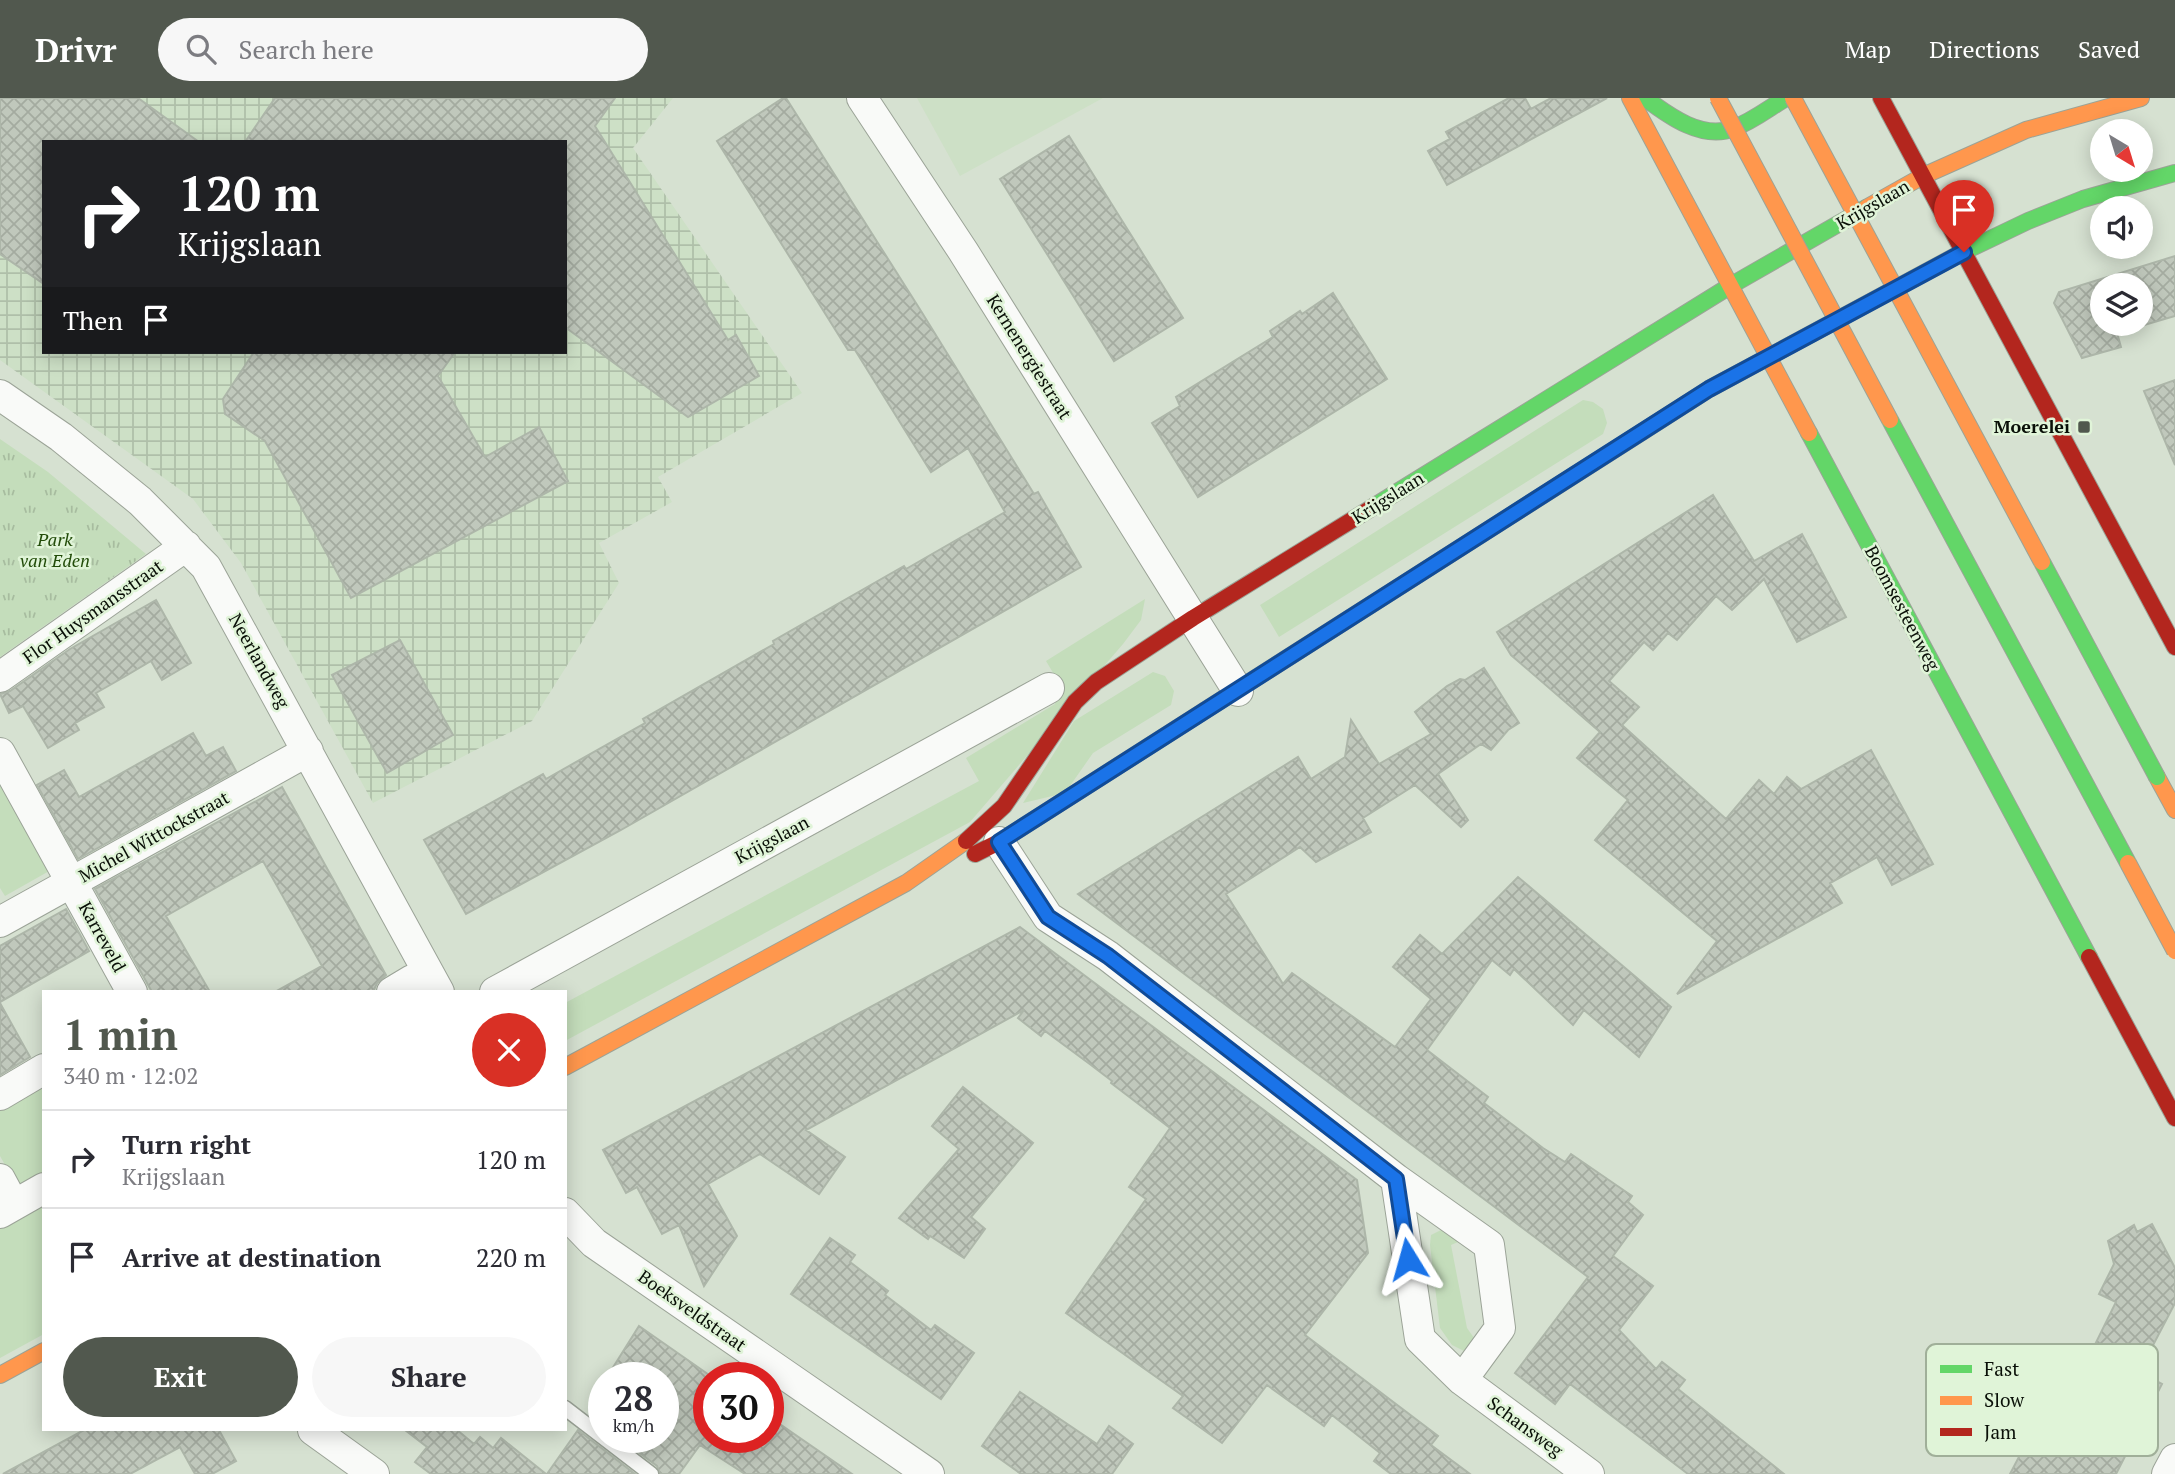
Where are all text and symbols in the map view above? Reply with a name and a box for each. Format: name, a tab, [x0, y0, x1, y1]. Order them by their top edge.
search box	[158, 18, 648, 81]
text: Drivr	[35, 28, 116, 71]
icon: search	[182, 30, 220, 68]
text: Search here	[238, 32, 374, 66]
text: Map	[1845, 33, 1891, 65]
text: Directions	[1929, 33, 2040, 65]
text: Saved	[2078, 33, 2140, 65]
north arrow	[2090, 119, 2152, 182]
map controls	[2090, 119, 2153, 336]
text: 120 m	[178, 160, 320, 225]
icon: right	[63, 168, 154, 259]
street label: Krijgslaan	[1832, 173, 1914, 235]
pin	[1934, 180, 1994, 252]
icon: arrive	[1945, 191, 1983, 229]
button: sound	[2090, 196, 2153, 259]
text: Krijgslaan	[178, 223, 321, 265]
button: layers	[2090, 273, 2153, 336]
street label: Kernenergiestraat	[982, 289, 1078, 424]
icon: arrive	[137, 301, 175, 339]
text: Then	[63, 303, 123, 337]
place label: Moerelei	[1994, 414, 2070, 438]
marker: Moerelei	[2076, 419, 2092, 435]
street label: Krijgslaan	[1347, 465, 1428, 529]
park label: Park van Eden	[20, 527, 90, 572]
street label: Boomsesteenweg	[1860, 541, 1946, 675]
street label: Flor Huysmansstraat	[18, 554, 168, 669]
street label: Neerlandweg	[224, 609, 296, 713]
street label: Michel Wittockstraat	[74, 785, 233, 887]
street label: Krijgslaan	[730, 809, 813, 869]
street label: Karreveld	[74, 897, 132, 976]
text: 1 min	[63, 1006, 178, 1062]
button: close	[472, 1013, 546, 1087]
text: 340 m · 12:02	[63, 1060, 198, 1091]
text: Turn right	[122, 1127, 251, 1161]
icon: right	[63, 1140, 101, 1178]
text: 120 m	[476, 1142, 546, 1176]
text: Krijgslaan	[122, 1161, 225, 1192]
position arrow	[1371, 1222, 1445, 1296]
icon: arrive	[63, 1238, 101, 1276]
text: Arrive at destination	[122, 1240, 381, 1274]
text: 220 m	[476, 1240, 546, 1274]
street label: Boeksveldstraat	[634, 1264, 752, 1357]
button: Exit	[63, 1337, 298, 1417]
button: Share	[312, 1337, 546, 1417]
legend	[1926, 1344, 2158, 1456]
text: Fast	[1984, 1356, 2019, 1381]
speed limit sign: 30	[693, 1362, 784, 1453]
text: 28	[614, 1375, 653, 1421]
text: Slow	[1984, 1387, 2025, 1412]
street label: Schansweg	[1483, 1391, 1568, 1462]
text: km/h	[613, 1413, 654, 1437]
text: Jam	[1984, 1419, 2017, 1444]

